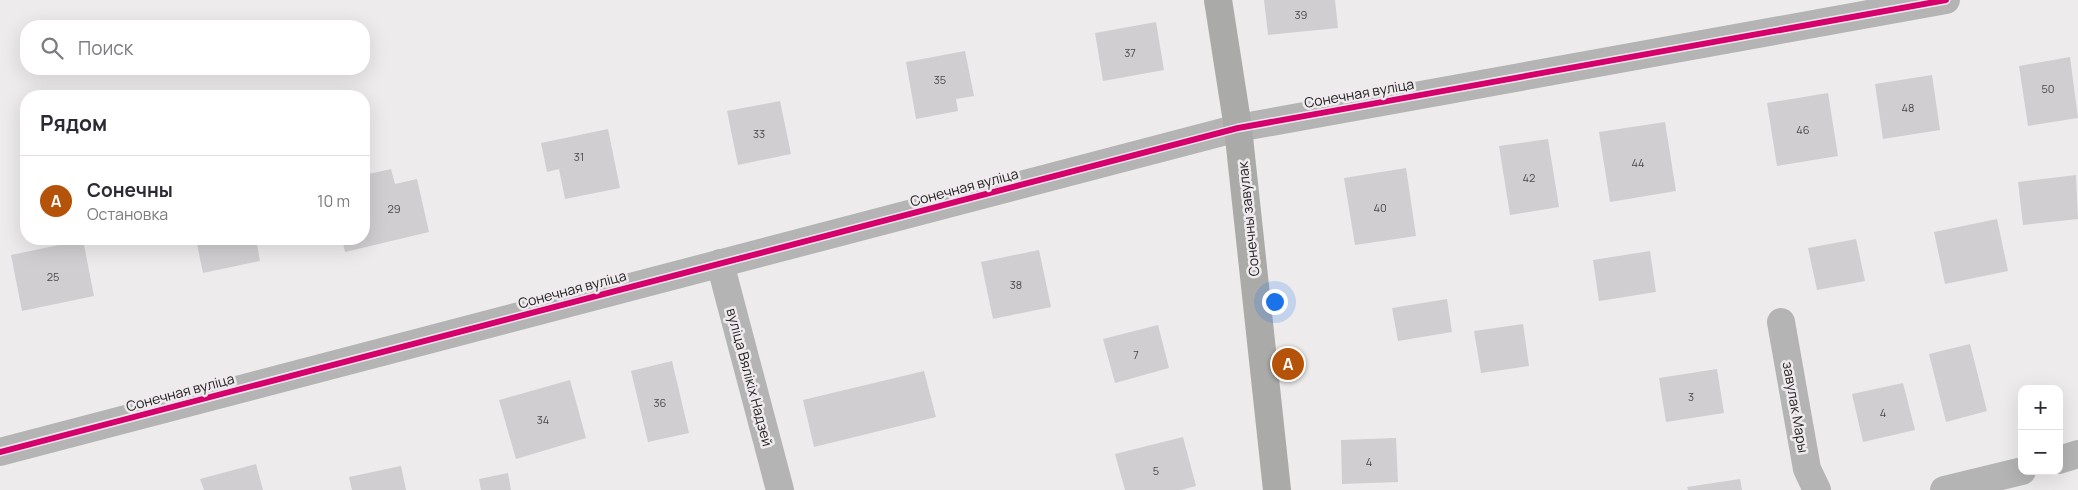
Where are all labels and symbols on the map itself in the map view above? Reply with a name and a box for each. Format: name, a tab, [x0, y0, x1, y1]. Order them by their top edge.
house number: 39	[1295, 7, 1308, 22]
house number: 37	[1124, 45, 1136, 60]
house number: 35	[934, 72, 946, 87]
street label: Сонечная вуліца	[1303, 74, 1415, 112]
house number: 50	[2041, 81, 2055, 96]
house number: 48	[1902, 100, 1914, 115]
house number: 46	[1796, 122, 1810, 137]
house number: 33	[753, 126, 765, 141]
house number: 31	[574, 149, 584, 164]
house number: 44	[1631, 155, 1645, 170]
street label: Сонечны завулак	[1232, 160, 1263, 277]
street label: Сонечная вуліца	[908, 163, 1020, 211]
house number: 42	[1523, 170, 1535, 185]
house number: 40	[1373, 200, 1387, 215]
house number: 29	[387, 201, 401, 216]
street label: Сонечная вуліца	[516, 265, 628, 313]
house number: 25	[47, 269, 59, 284]
house number: 38	[1010, 277, 1022, 292]
your location	[1262, 289, 1288, 315]
street label: вуліца Вялікіх Надзей	[722, 306, 778, 448]
pin: A	[1272, 345, 1304, 383]
house number: 7	[1133, 347, 1139, 362]
street label: завулак Мары	[1779, 360, 1813, 454]
street label: Сонечная вуліца	[124, 368, 236, 416]
house number: 3	[1688, 389, 1694, 404]
house number: 36	[654, 395, 667, 410]
house number: 4	[1880, 405, 1886, 420]
house number: 34	[537, 412, 549, 427]
house number: 4	[1366, 454, 1372, 469]
house number: 5	[1153, 463, 1159, 478]

